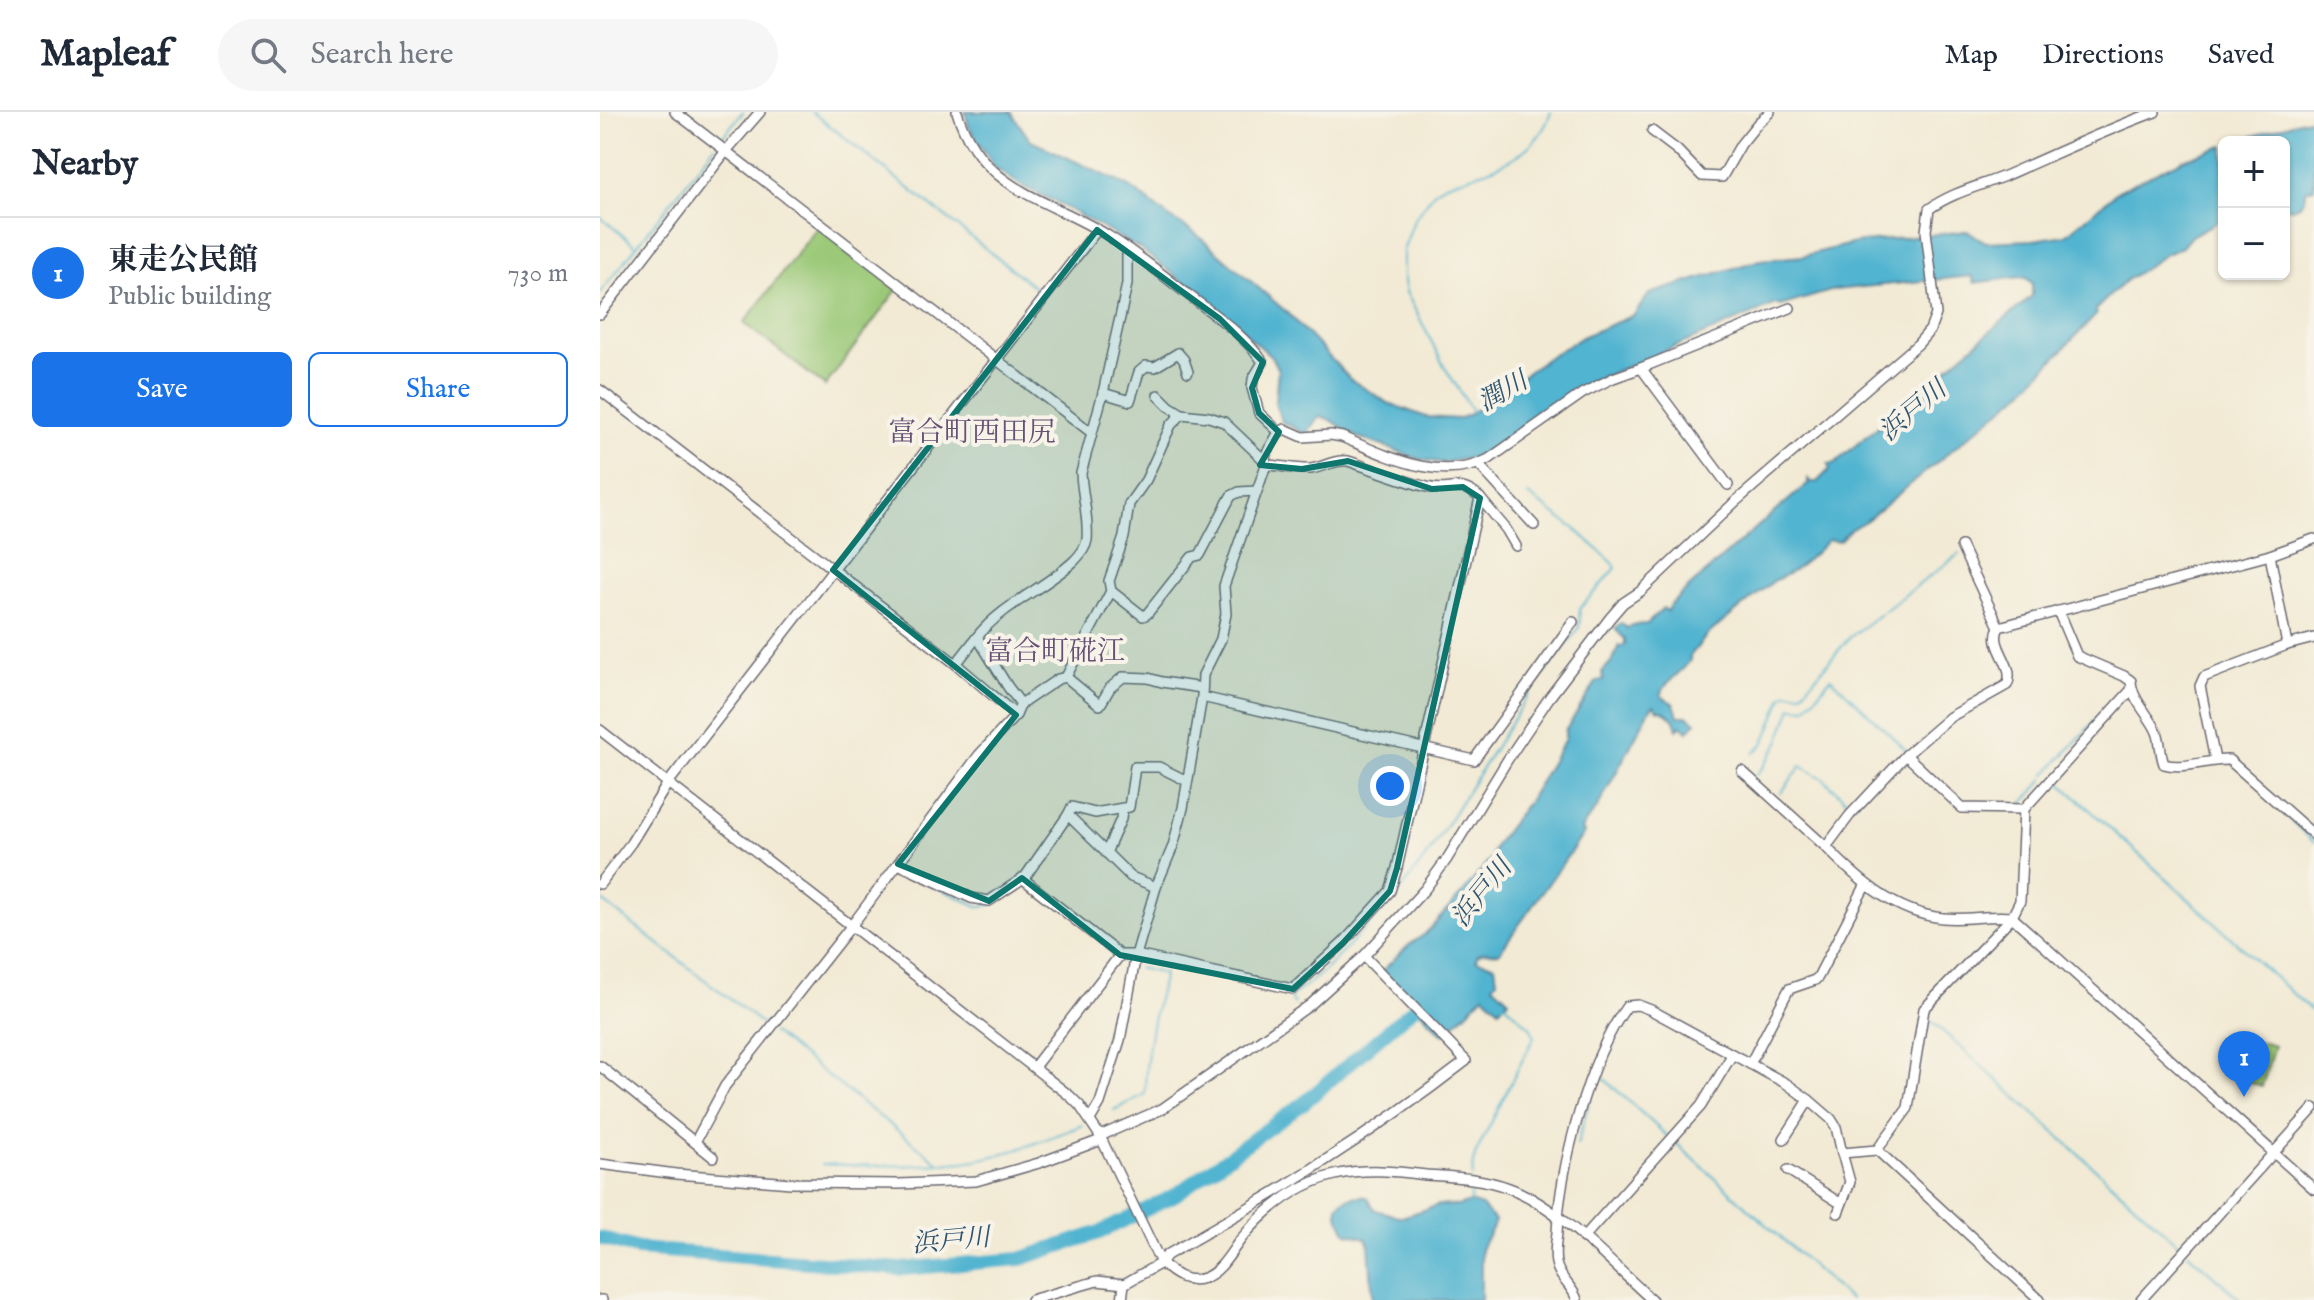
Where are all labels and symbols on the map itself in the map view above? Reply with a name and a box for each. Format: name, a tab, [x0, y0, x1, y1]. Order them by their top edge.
water label: 潤川	[1472, 363, 1536, 419]
water label: 浜戸川	[1873, 371, 1956, 449]
district label: 富合町西田尻	[888, 416, 1056, 451]
district label: 富合町硴江	[985, 635, 1125, 670]
your location	[1370, 766, 1410, 806]
water label: 浜戸川	[1445, 850, 1521, 934]
pin: 1	[2218, 1031, 2270, 1097]
water label: 浜戸川	[911, 1221, 994, 1261]

